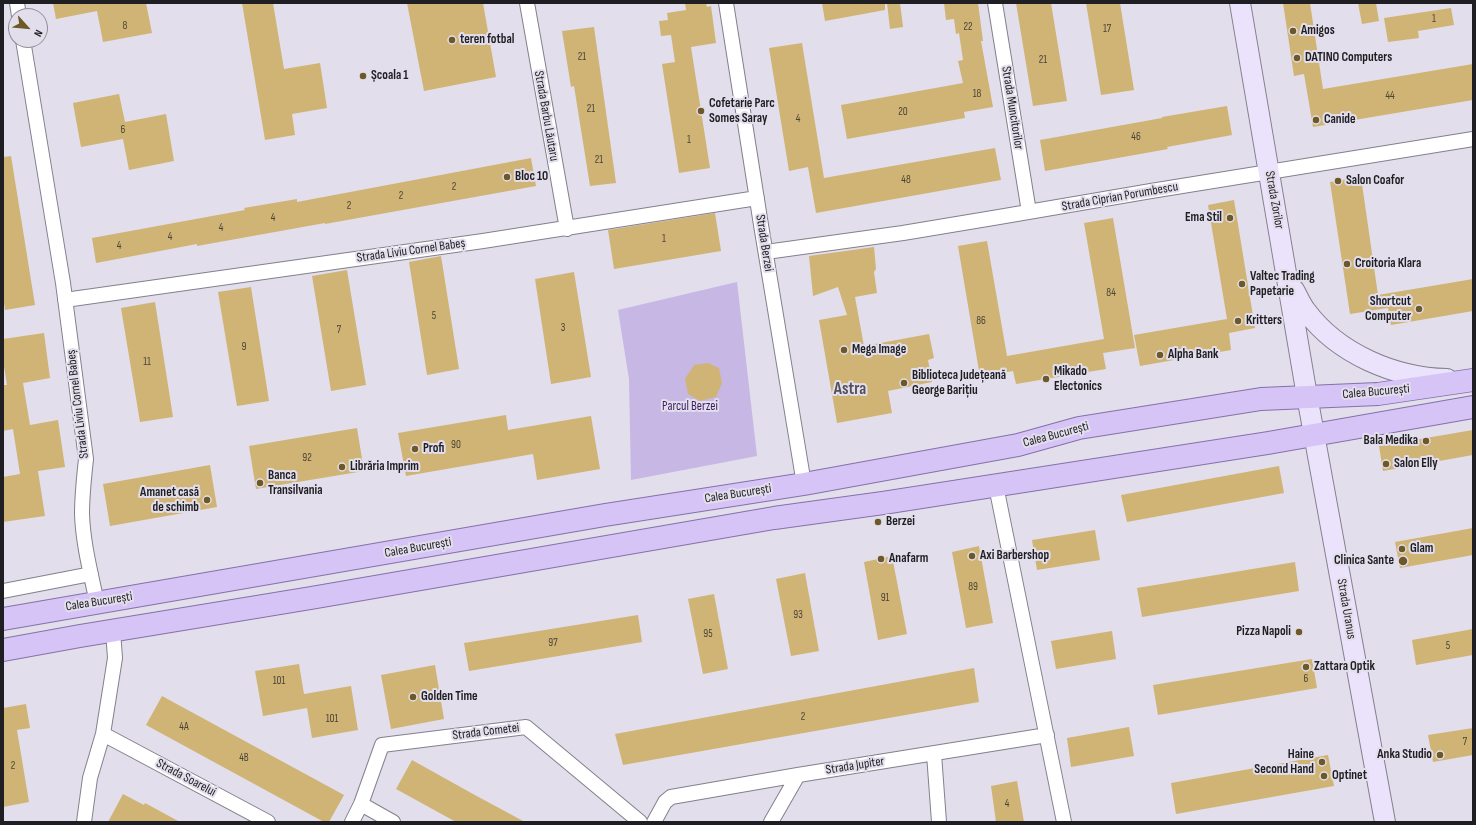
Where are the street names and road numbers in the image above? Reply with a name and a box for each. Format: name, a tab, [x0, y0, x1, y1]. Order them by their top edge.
street label: Strada Muncitorilor	[998, 65, 1026, 151]
street label: Strada Barbu Lăutaru	[530, 70, 562, 162]
street label: Strada Zorilor	[1261, 170, 1287, 230]
street label: Strada Ciprian Porumbescu	[1061, 179, 1179, 215]
street label: Strada Berzei	[752, 213, 776, 273]
street label: Strada Liviu Cornel Babeș	[356, 236, 466, 266]
street label: Strada Liviu Cornel Babeș	[64, 349, 92, 459]
street label: Calea București	[1342, 381, 1410, 403]
street label: Calea București	[1021, 419, 1091, 451]
street label: Calea București	[703, 481, 773, 507]
street label: Calea București	[383, 534, 453, 562]
street label: Strada Uranus	[1333, 578, 1359, 640]
street label: Calea București	[64, 589, 134, 615]
street label: Strada Cometei	[452, 720, 520, 744]
street label: Strada Jupiter	[825, 754, 885, 778]
street label: Strada Soarelui	[153, 756, 219, 800]

